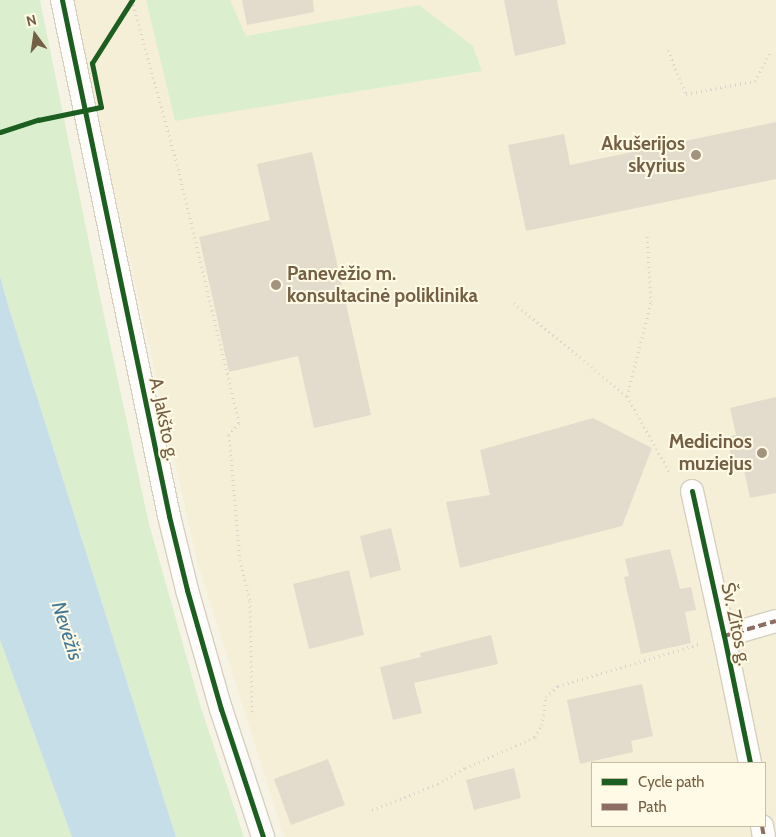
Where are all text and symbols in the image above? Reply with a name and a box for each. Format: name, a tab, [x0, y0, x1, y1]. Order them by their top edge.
north arrow	[10, 10, 60, 60]
text: N	[24, 11, 38, 30]
place label: Akušerijos skyrius	[601, 133, 685, 177]
marker: Akušerijos skyrius	[689, 148, 703, 162]
place label: Panevėžio m. konsultacinė poliklinika	[287, 263, 478, 307]
marker: Panevėžio m. konsultacinė poliklinika	[269, 278, 283, 292]
street label: A. Jakšto g.	[144, 375, 184, 463]
place label: Medicinos muziejus	[669, 431, 752, 475]
marker: Medicinos muziejus	[756, 447, 768, 459]
street label: Šv. Zitos g.	[716, 580, 756, 668]
water label: Nevėžis	[46, 598, 88, 664]
legend	[591, 762, 766, 827]
text: Cycle path	[638, 773, 704, 791]
text: Path	[638, 798, 667, 816]

